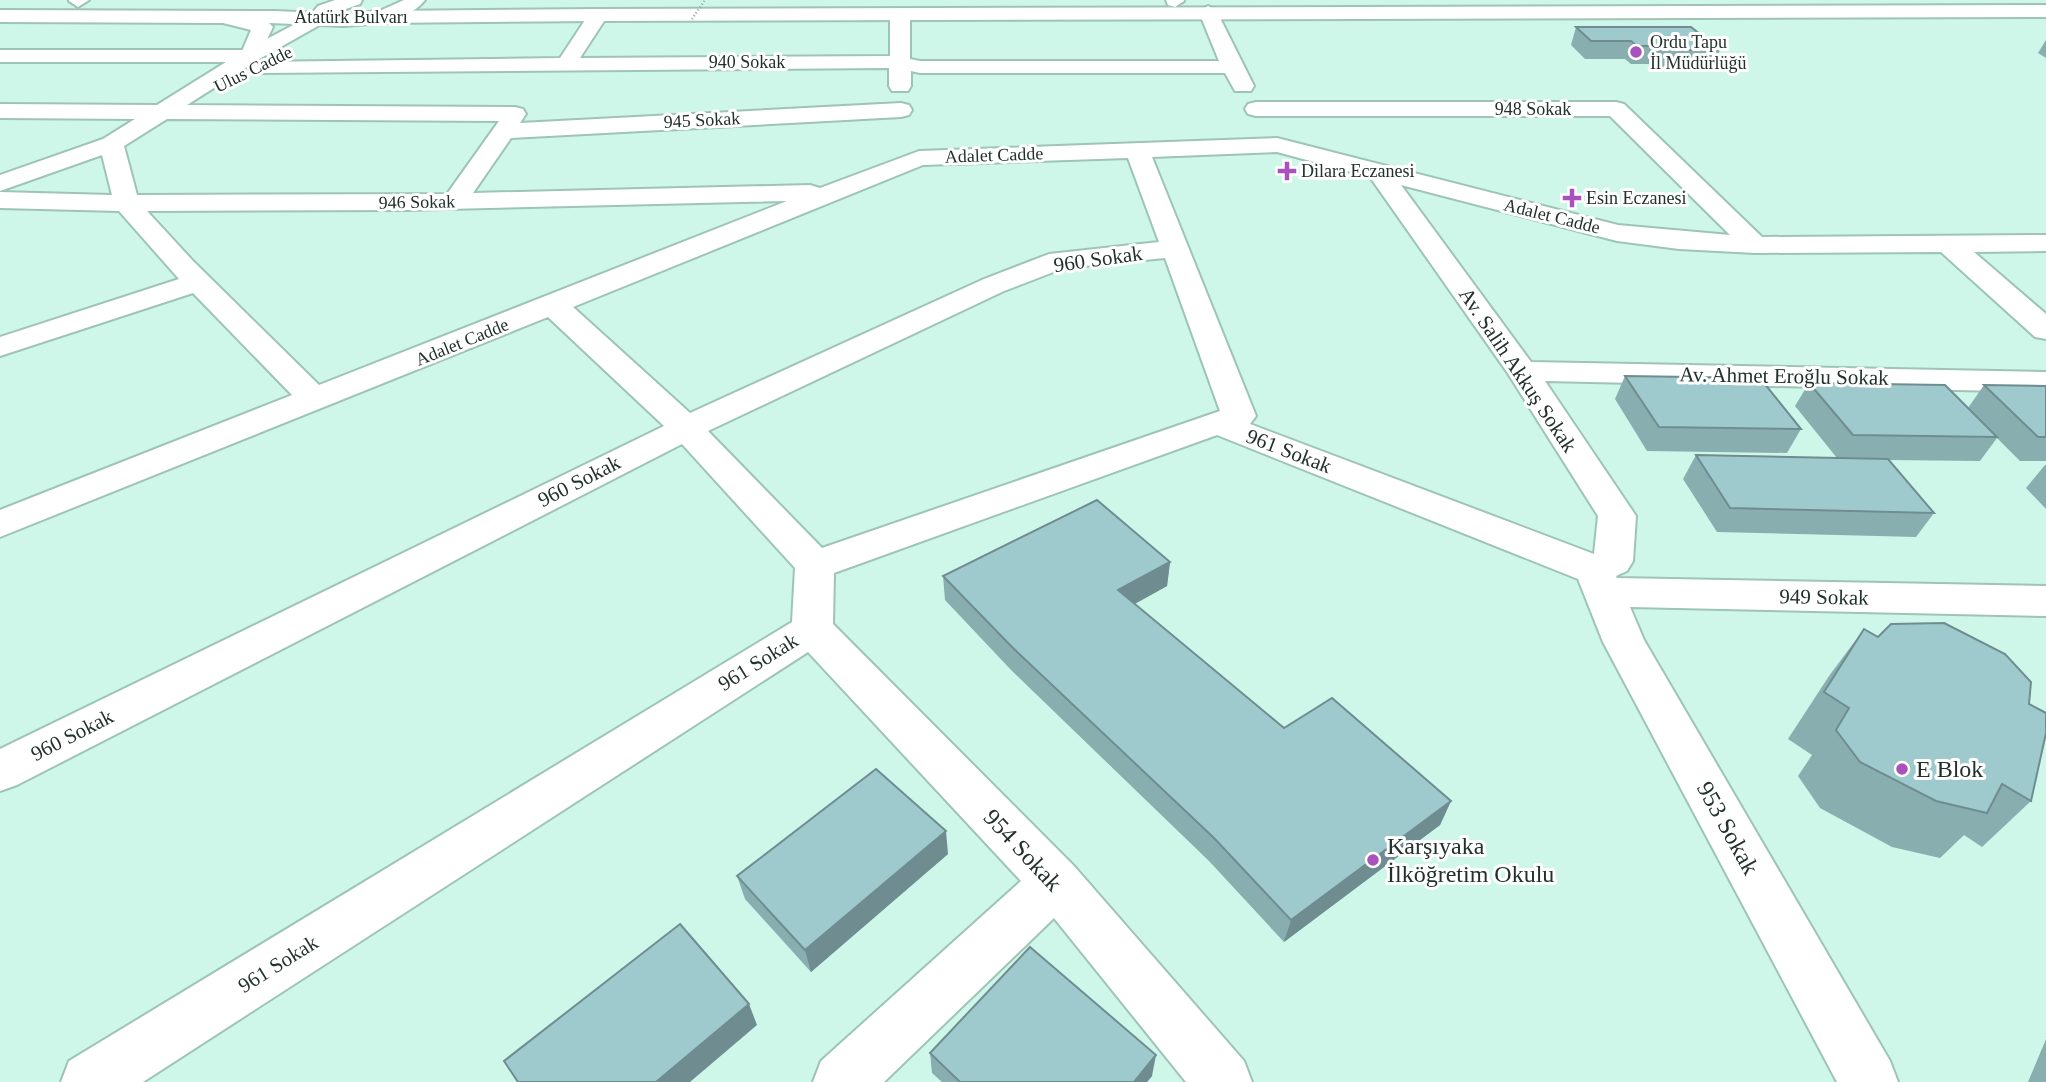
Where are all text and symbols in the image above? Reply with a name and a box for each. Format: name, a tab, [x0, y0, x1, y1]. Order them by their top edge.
street label: Atatürk Bulvarı	[294, 7, 408, 27]
place label: Ordu Tapu İl Müdürlüğü	[1650, 32, 1747, 73]
street label: Ulus Cadde	[211, 41, 295, 97]
marker: Ordu Tapu İl Müdürlüğü	[1628, 44, 1644, 60]
street label: 940 Sokak	[709, 52, 785, 72]
street label: 948 Sokak	[1495, 99, 1571, 119]
street label: 945 Sokak	[663, 108, 741, 132]
street label: Adalet Cadde	[944, 143, 1044, 167]
place label: Dilara Eczanesi	[1301, 161, 1414, 181]
marker: Dilara Eczanesi	[1279, 163, 1295, 179]
place label: Esin Eczanesi	[1586, 188, 1686, 208]
marker: Esin Eczanesi	[1564, 190, 1580, 206]
street label: 946 Sokak	[379, 191, 455, 213]
street label: Adalet Cadde	[1502, 194, 1602, 238]
street label: 960 Sokak	[1052, 241, 1144, 277]
street label: Av. Salih Akkuş Sokak	[1454, 283, 1582, 457]
street label: Adalet Cadde	[413, 314, 511, 370]
street label: Av. Ahmet Eroğlu Sokak	[1679, 362, 1889, 390]
street label: 961 Sokak	[1243, 424, 1335, 478]
street label: 960 Sokak	[534, 450, 625, 512]
street label: 949 Sokak	[1779, 584, 1869, 610]
street label: 961 Sokak	[714, 628, 803, 696]
street label: 960 Sokak	[27, 704, 118, 766]
place label: E Blok	[1916, 756, 1983, 782]
marker: E Blok	[1894, 761, 1910, 777]
street label: 953 Sokak	[1692, 777, 1764, 879]
street label: 954 Sokak	[979, 804, 1067, 896]
place label: Karşıyaka İlköğretim Okulu	[1387, 833, 1554, 887]
marker: Karşıyaka İlköğretim Okulu	[1365, 852, 1381, 868]
street label: 961 Sokak	[234, 930, 323, 998]

